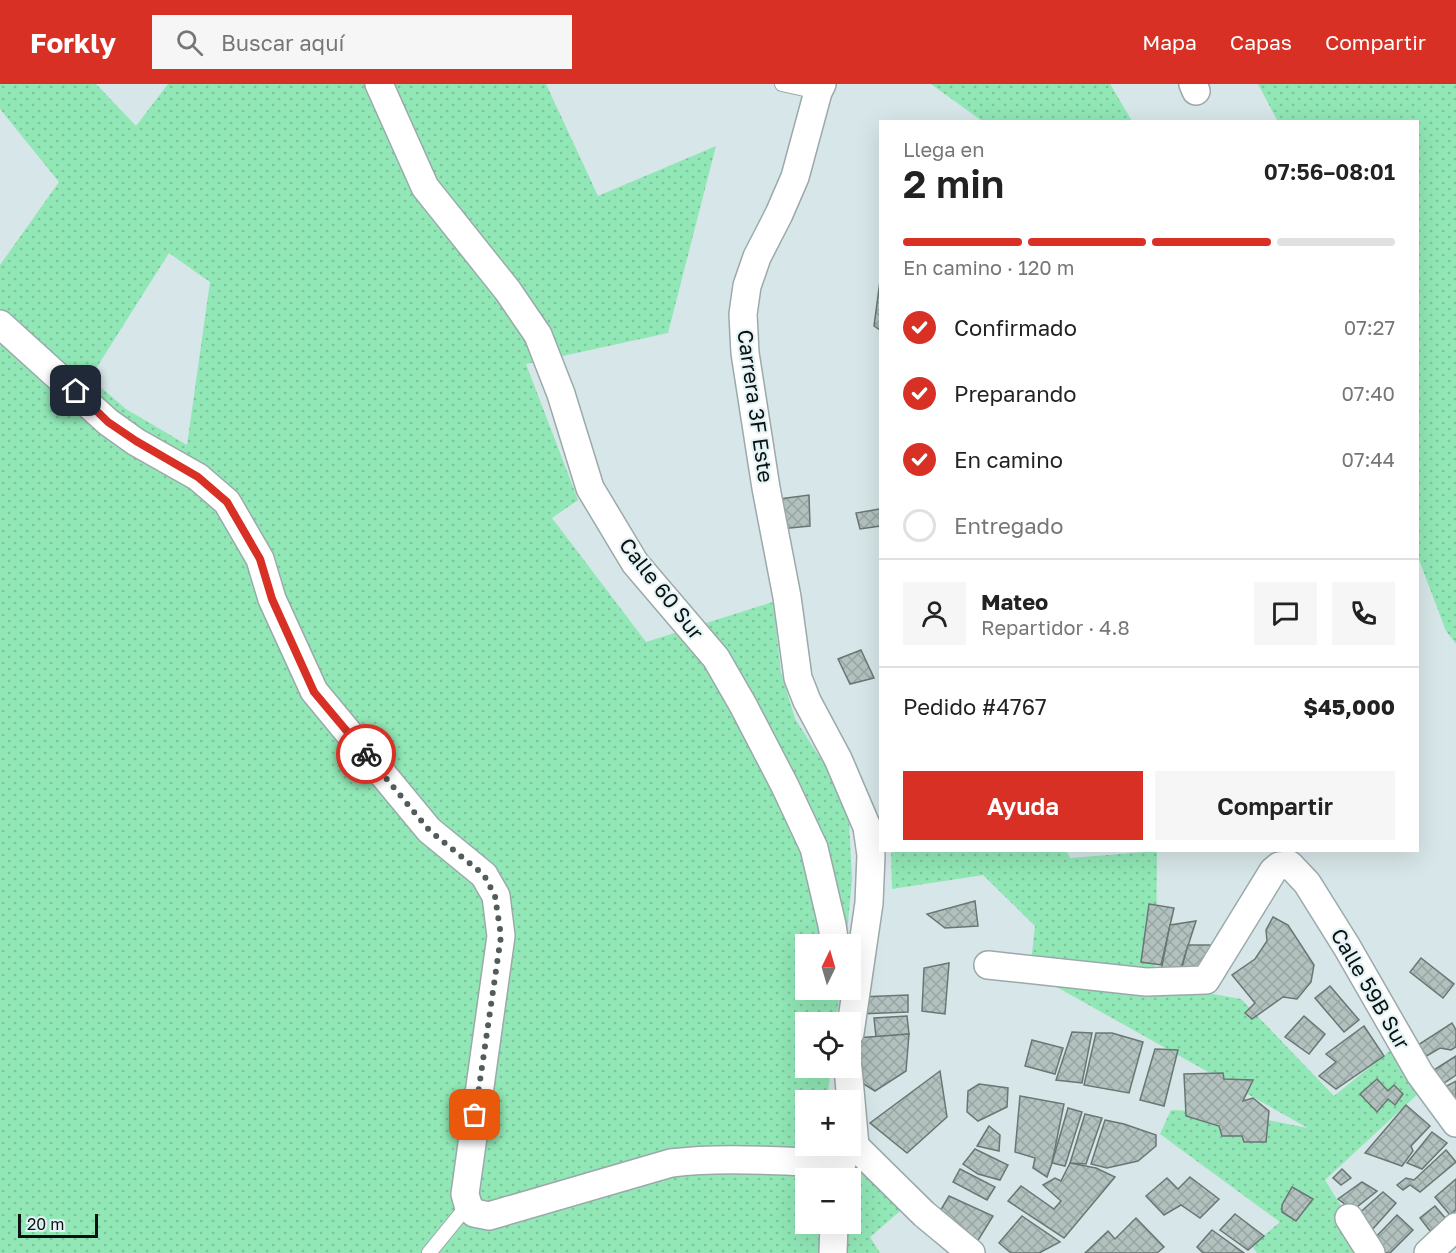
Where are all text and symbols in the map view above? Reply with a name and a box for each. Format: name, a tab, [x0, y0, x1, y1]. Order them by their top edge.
search box	[152, 15, 572, 69]
text: Forkly	[30, 26, 116, 59]
icon: search	[173, 26, 206, 59]
text: Buscar aquí	[221, 29, 344, 56]
text: Mapa	[1142, 29, 1197, 55]
text: Capas	[1230, 29, 1292, 55]
text: Compartir	[1325, 29, 1426, 55]
text: Llega en	[903, 137, 985, 161]
text: 07:56–08:01	[1264, 158, 1395, 185]
text: 2 min	[903, 160, 1004, 207]
text: En camino · 120 m	[903, 255, 1074, 279]
icon: check	[903, 311, 936, 344]
text: Confirmado	[954, 314, 1077, 341]
text: 07:27	[1344, 315, 1395, 339]
street label: Carrera 3F Este	[732, 328, 780, 484]
pin	[50, 365, 101, 416]
icon: home	[59, 374, 92, 407]
icon: check	[903, 377, 936, 410]
text: Preparando	[954, 380, 1077, 407]
text: 07:40	[1341, 381, 1395, 405]
icon: check	[903, 443, 936, 476]
text: En camino	[954, 446, 1063, 473]
text: 07:44	[1342, 447, 1395, 471]
text: Entregado	[954, 512, 1063, 539]
street label: Calle 60 Sur	[614, 532, 710, 645]
button: person	[903, 582, 966, 645]
button: chat	[1254, 582, 1317, 645]
button: phone	[1332, 582, 1395, 645]
text: Mateo	[981, 588, 1048, 615]
text: Repartidor · 4.8	[981, 615, 1130, 639]
text: Pedido #4767	[903, 693, 1047, 720]
text: $45,000	[1303, 693, 1395, 720]
courier	[336, 724, 396, 784]
icon: bike	[350, 738, 383, 771]
button: Ayuda	[903, 771, 1143, 840]
button: Compartir	[1155, 771, 1395, 840]
street label: Calle 59B Sur	[1326, 923, 1416, 1054]
north arrow	[795, 934, 861, 1000]
map controls	[795, 934, 861, 1234]
button: locate	[795, 1012, 861, 1078]
pin	[449, 1089, 500, 1140]
button: +	[795, 1090, 861, 1156]
icon: bag	[458, 1098, 491, 1131]
button: −	[795, 1168, 861, 1234]
scale bar	[18, 1211, 98, 1238]
text: 20 m	[27, 1214, 64, 1234]

